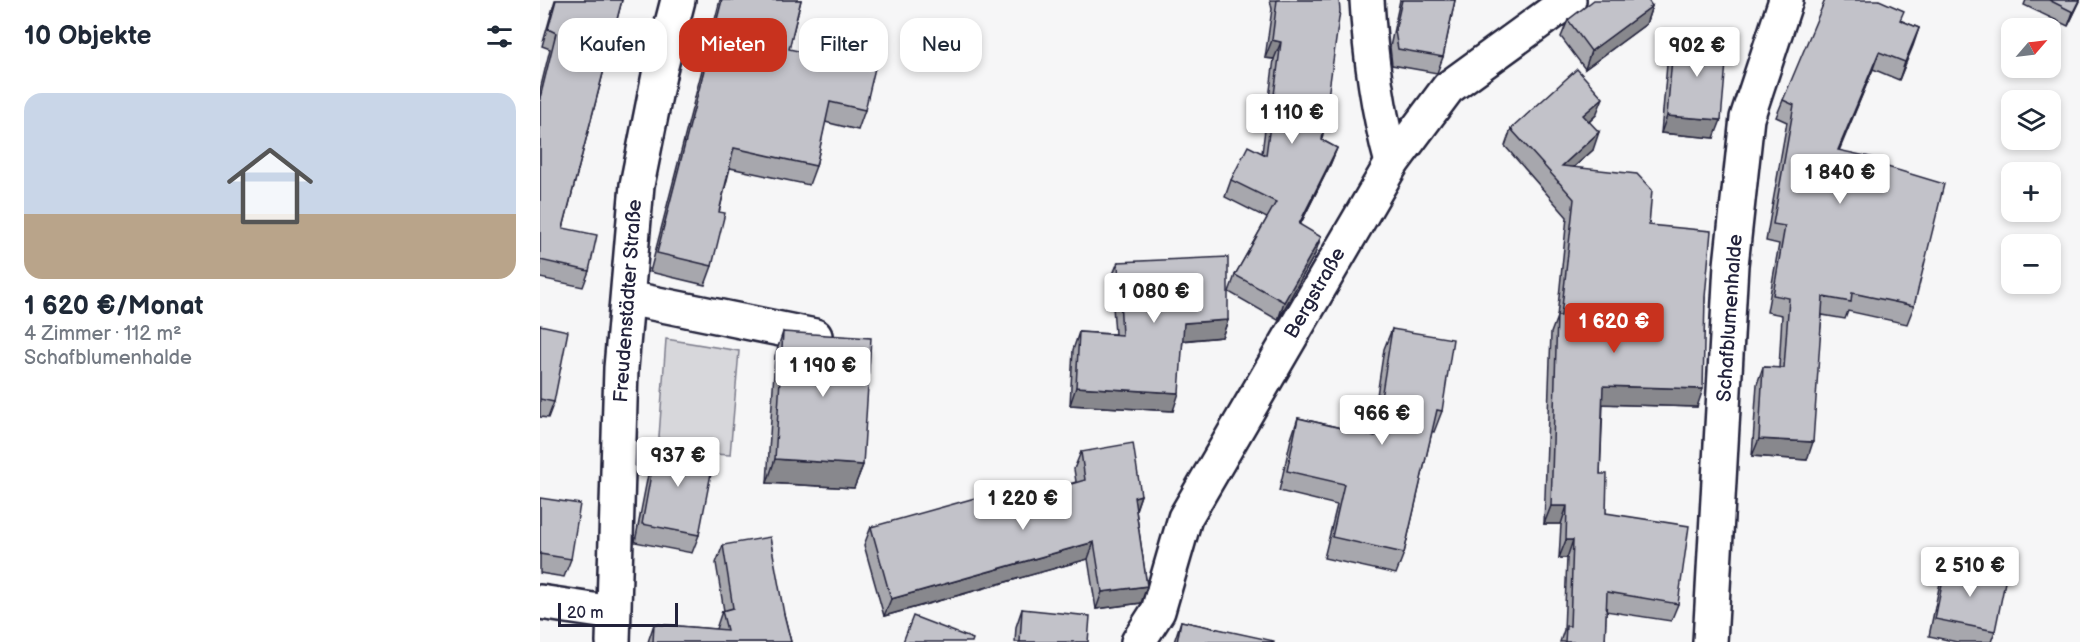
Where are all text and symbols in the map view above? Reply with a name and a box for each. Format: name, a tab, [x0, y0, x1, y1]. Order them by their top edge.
chip: Kaufen	[558, 18, 667, 72]
chip: Mieten	[679, 18, 787, 72]
chip: Filter	[799, 18, 888, 72]
chip: Neu	[900, 18, 982, 72]
north arrow	[2001, 18, 2061, 78]
map controls	[2001, 18, 2061, 294]
icon: filters	[483, 20, 516, 53]
text: 10 Objekte	[24, 21, 151, 52]
pin: 902 €	[1655, 27, 1739, 78]
text: 902 €	[1669, 34, 1725, 58]
button: layers	[2001, 90, 2061, 150]
pin: 1 110 €	[1237, 94, 1347, 145]
text: 1 110 €	[1260, 101, 1324, 125]
icon: home	[216, 132, 324, 240]
pin: 1 840 €	[1785, 154, 1895, 205]
text: 1 840 €	[1805, 161, 1875, 185]
button: +	[2001, 162, 2061, 222]
street label: Freudenstädter Straße	[609, 198, 647, 403]
street label: Schafblumenhalde	[1712, 233, 1748, 403]
button: −	[2001, 234, 2061, 294]
street label: Bergstraße	[1279, 243, 1351, 343]
pin: 1 080 €	[1099, 273, 1209, 324]
text: 1 080 €	[1118, 280, 1190, 304]
text: 1 620 €/Monat	[24, 291, 203, 322]
pin: 1 620 €	[1559, 303, 1669, 354]
text: 1 620 €	[1579, 310, 1649, 334]
text: 4 Zimmer · 112 m²	[24, 322, 182, 346]
text: Schafblumenhalde	[24, 346, 192, 370]
pin: 1 190 €	[768, 347, 878, 398]
text: 1 190 €	[790, 354, 856, 378]
pin: 966 €	[1340, 395, 1424, 446]
text: 966 €	[1354, 402, 1410, 426]
pin: 937 €	[636, 437, 720, 488]
text: 937 €	[651, 444, 705, 468]
pin: 1 220 €	[968, 480, 1078, 531]
text: 1 220 €	[988, 487, 1058, 511]
pin: 2 510 €	[1915, 547, 2025, 598]
text: 2 510 €	[1935, 554, 2005, 578]
scale bar	[558, 600, 678, 628]
text: 20 m	[567, 604, 603, 623]

